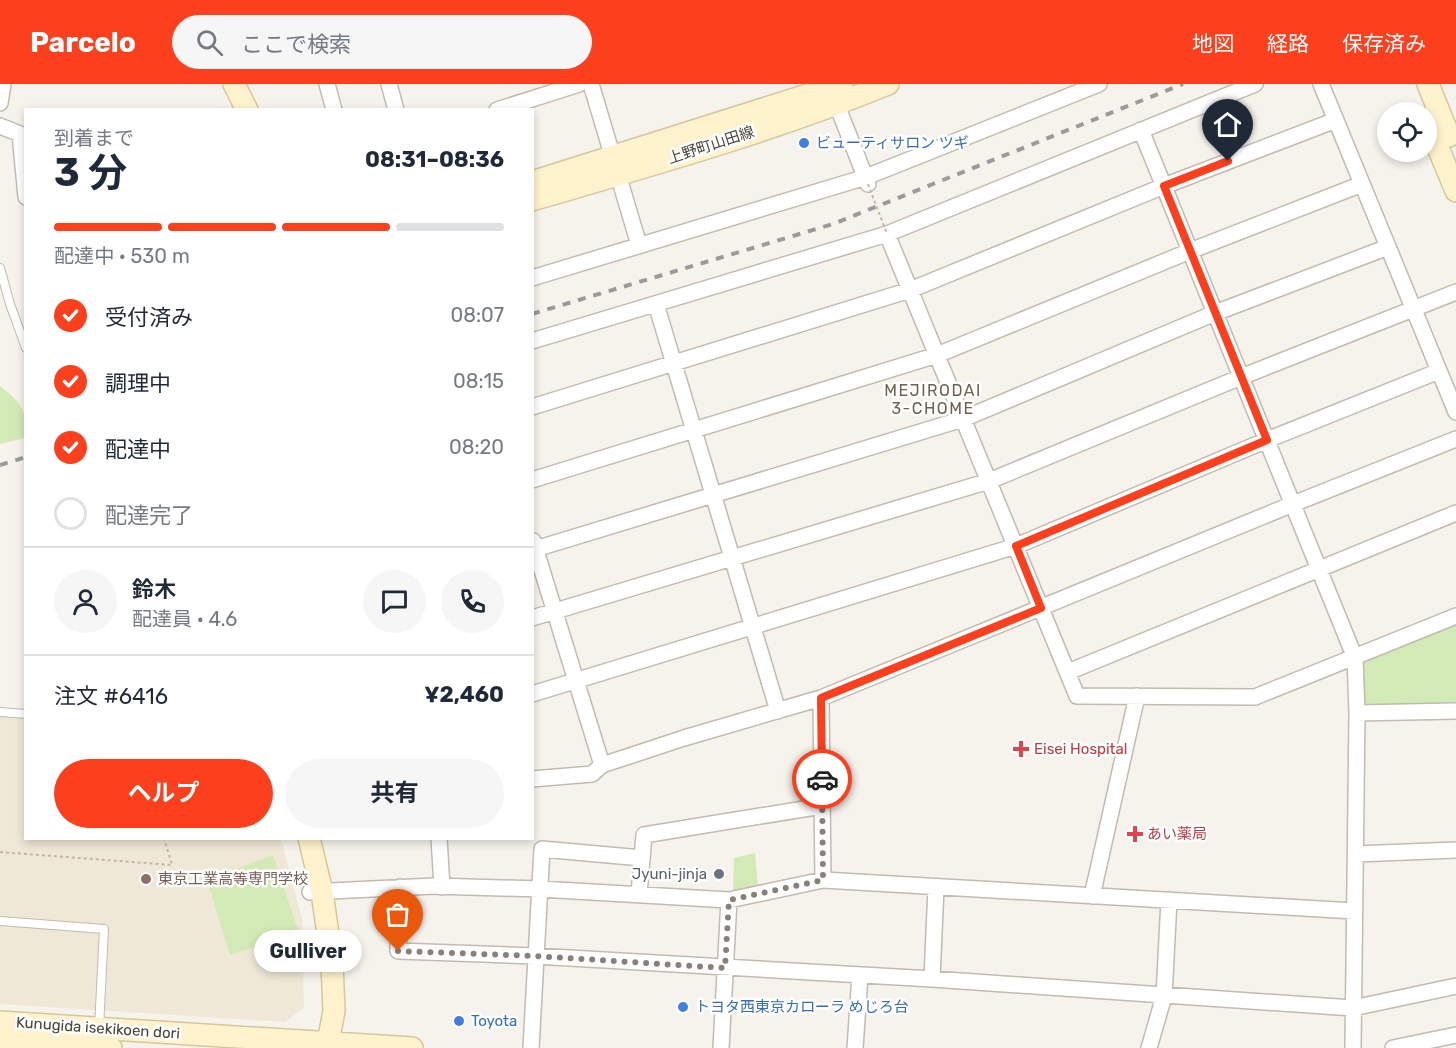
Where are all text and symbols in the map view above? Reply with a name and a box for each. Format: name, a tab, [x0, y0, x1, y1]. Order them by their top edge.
search box	[172, 15, 592, 69]
text: Parcelo	[30, 26, 136, 59]
icon: search	[193, 26, 226, 59]
text: ここで検索	[241, 31, 351, 58]
text: 地図	[1192, 31, 1234, 56]
text: 経路	[1267, 31, 1309, 56]
text: 保存済み	[1342, 31, 1426, 56]
pin	[1202, 99, 1253, 161]
map controls	[1377, 102, 1437, 162]
button: locate	[1377, 102, 1437, 162]
icon: home	[1211, 108, 1244, 141]
street label: 上野町山田線	[665, 123, 757, 167]
text: 到着まで	[54, 126, 134, 150]
place label: ビューティサロン ツギ	[816, 134, 969, 152]
marker: ビューティサロン ツギ	[797, 136, 811, 150]
text: 08:31–08:36	[365, 146, 504, 173]
text: 3 分	[54, 150, 127, 196]
text: 配達中 · 530 m	[54, 244, 190, 268]
icon: check	[54, 299, 87, 332]
text: 08:07	[451, 303, 504, 327]
text: 受付済み	[105, 304, 193, 331]
icon: check	[54, 365, 87, 398]
text: 08:15	[453, 369, 504, 393]
text: 調理中	[105, 370, 171, 397]
district label: MEJIRODAI 3-CHOME	[884, 381, 982, 418]
icon: check	[54, 431, 87, 464]
text: 08:20	[449, 435, 504, 459]
text: 配達中	[105, 436, 171, 463]
text: 配達完了	[105, 502, 193, 529]
button: person	[54, 570, 117, 633]
button: chat	[363, 570, 426, 633]
button: phone	[441, 570, 504, 633]
text: 鈴木	[132, 576, 176, 603]
text: 配達員 · 4.6	[132, 607, 237, 631]
text: ¥2,460	[424, 681, 504, 708]
text: 注文 #6416	[54, 683, 168, 710]
marker: Eisei Hospital	[1012, 740, 1030, 758]
place label: Eisei Hospital	[1034, 740, 1127, 758]
courier	[792, 749, 852, 809]
button: ヘルプ	[54, 759, 273, 828]
button: 共有	[285, 759, 504, 828]
icon: car	[806, 763, 839, 796]
place label: あい薬局	[1147, 825, 1207, 843]
marker: あい薬局	[1128, 827, 1142, 841]
place label: Jyuni-jinja	[632, 865, 707, 883]
marker: Jyuni-jinja	[712, 867, 726, 881]
place label: 東京工業高等専門学校	[158, 870, 308, 888]
marker: 東京工業高等専門学校	[139, 872, 153, 886]
pin	[372, 889, 423, 951]
icon: bag	[381, 898, 414, 931]
callout: Gulliver	[254, 930, 362, 972]
text: Gulliver	[270, 939, 346, 963]
place label: トヨタ西東京カローラ めじろ台	[695, 998, 909, 1016]
marker: トヨタ西東京カローラ めじろ台	[676, 1000, 690, 1014]
place label: Toyota	[471, 1012, 517, 1030]
street label: Kunugida isekikoen dori	[15, 1013, 181, 1043]
marker: Toyota	[452, 1014, 466, 1028]

